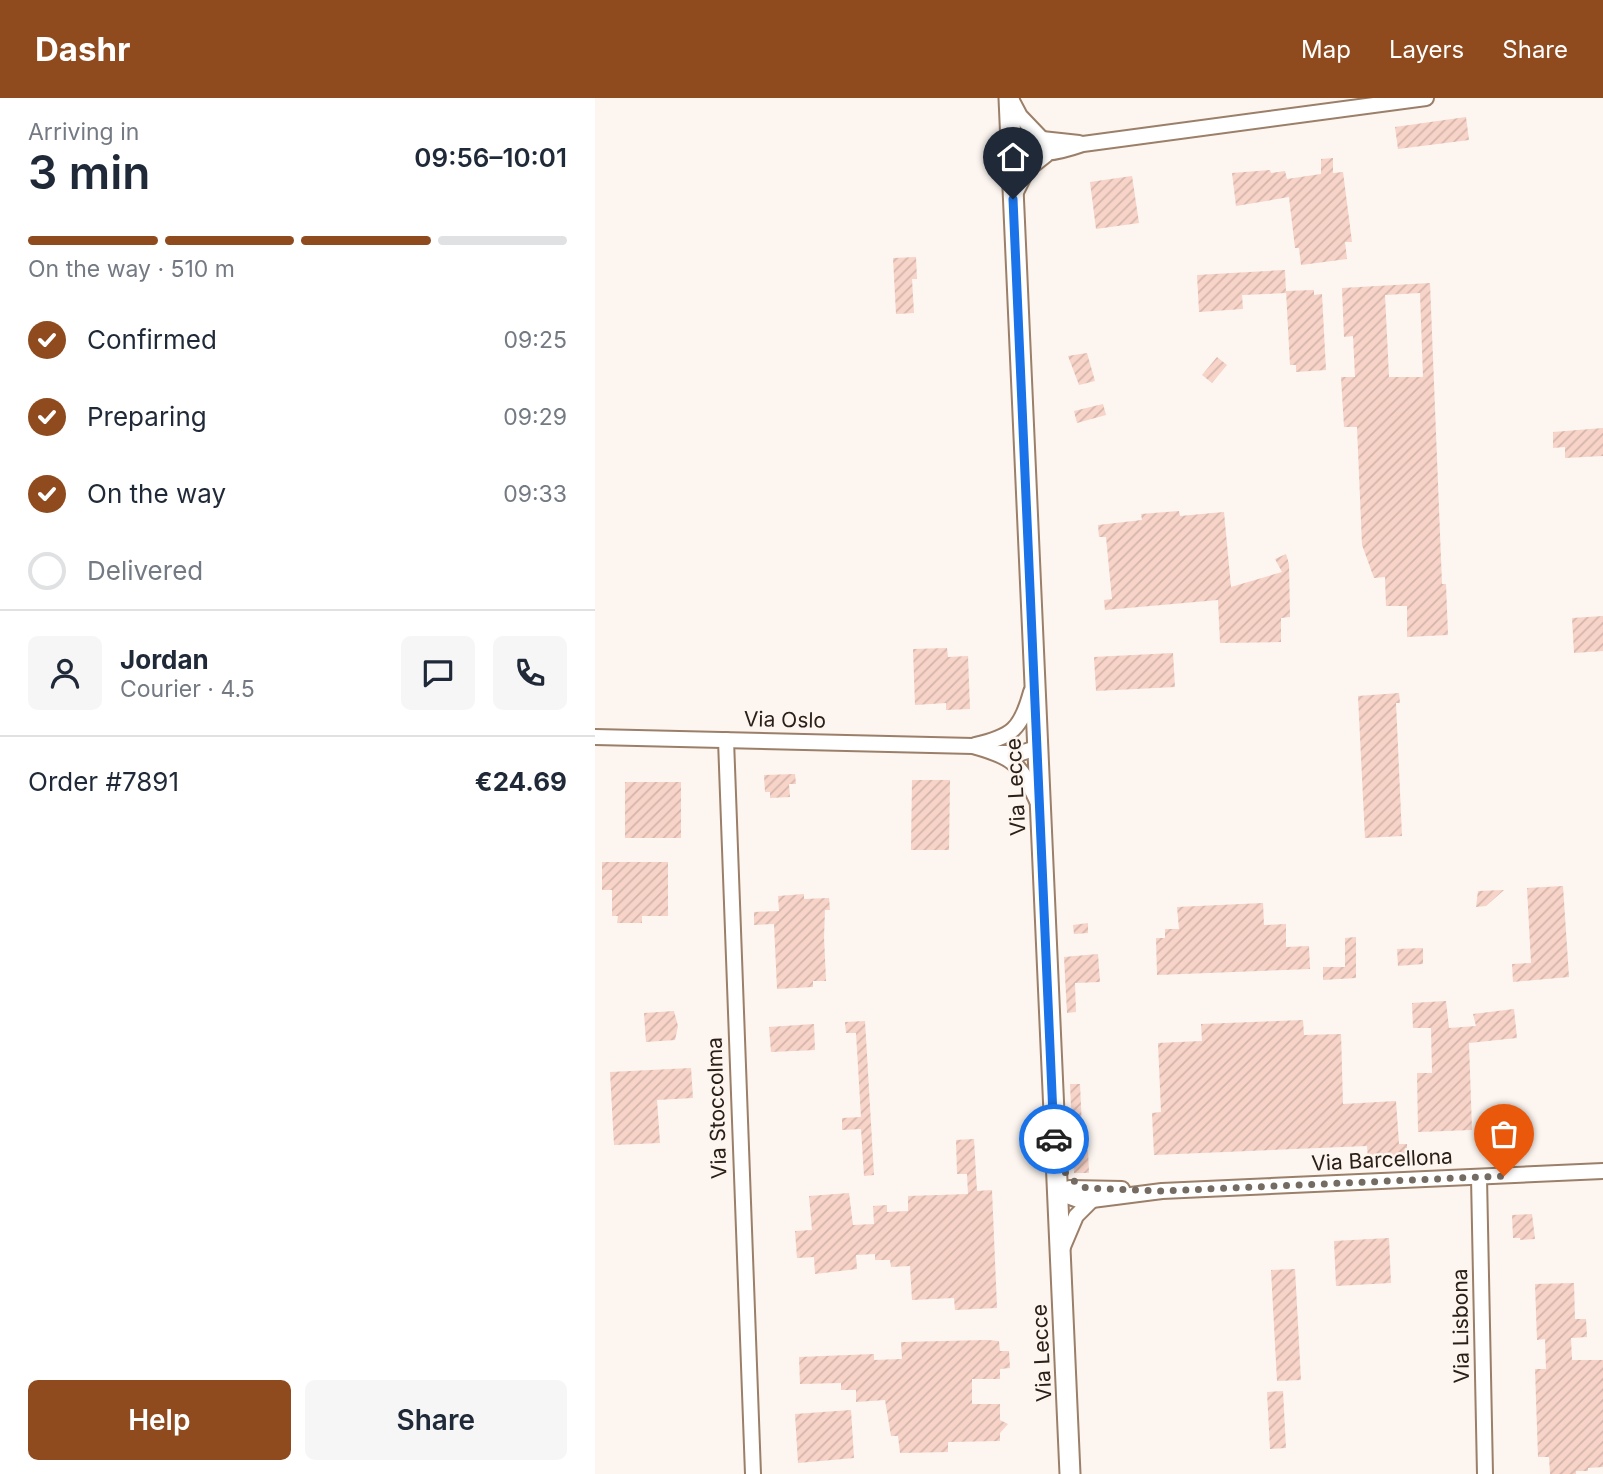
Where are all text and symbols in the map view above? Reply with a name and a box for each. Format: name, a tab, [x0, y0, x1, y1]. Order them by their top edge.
text: Dashr	[35, 29, 130, 69]
text: Map	[1301, 35, 1351, 64]
text: Layers	[1389, 35, 1464, 64]
text: Share	[1502, 35, 1568, 64]
text: Arriving in	[28, 118, 139, 146]
pin	[983, 127, 1043, 199]
icon: home	[994, 138, 1032, 176]
text: 09:56–10:01	[414, 142, 567, 173]
text: 3 min	[28, 144, 150, 200]
text: On the way · 510 m	[28, 255, 235, 283]
icon: check	[28, 321, 66, 359]
text: Confirmed	[87, 324, 217, 355]
text: 09:25	[504, 326, 567, 354]
icon: check	[28, 398, 66, 436]
text: Preparing	[87, 401, 207, 432]
text: 09:29	[503, 403, 567, 431]
icon: check	[28, 475, 66, 513]
text: On the way	[87, 478, 226, 509]
text: 09:33	[503, 480, 567, 508]
text: Delivered	[87, 555, 203, 586]
button: person	[28, 636, 102, 710]
button: chat	[401, 636, 475, 710]
button: phone	[493, 636, 567, 710]
text: Jordan	[120, 644, 209, 675]
text: Courier · 4.5	[120, 675, 255, 703]
street label: Via Oslo	[744, 706, 826, 733]
street label: Via Lecce	[1000, 738, 1031, 836]
text: Order #7891	[28, 766, 179, 797]
text: €24.69	[475, 766, 567, 797]
street label: Via Stoccolma	[702, 1037, 731, 1179]
courier	[1019, 1104, 1089, 1174]
pin	[1474, 1104, 1534, 1176]
icon: bag	[1485, 1115, 1523, 1153]
icon: car	[1035, 1120, 1073, 1158]
street label: Via Barcellona	[1311, 1143, 1453, 1176]
street label: Via Lisbona	[1447, 1268, 1474, 1384]
street label: Via Lecce	[1026, 1304, 1057, 1402]
button: Help	[28, 1380, 291, 1460]
button: Share	[305, 1380, 567, 1460]

